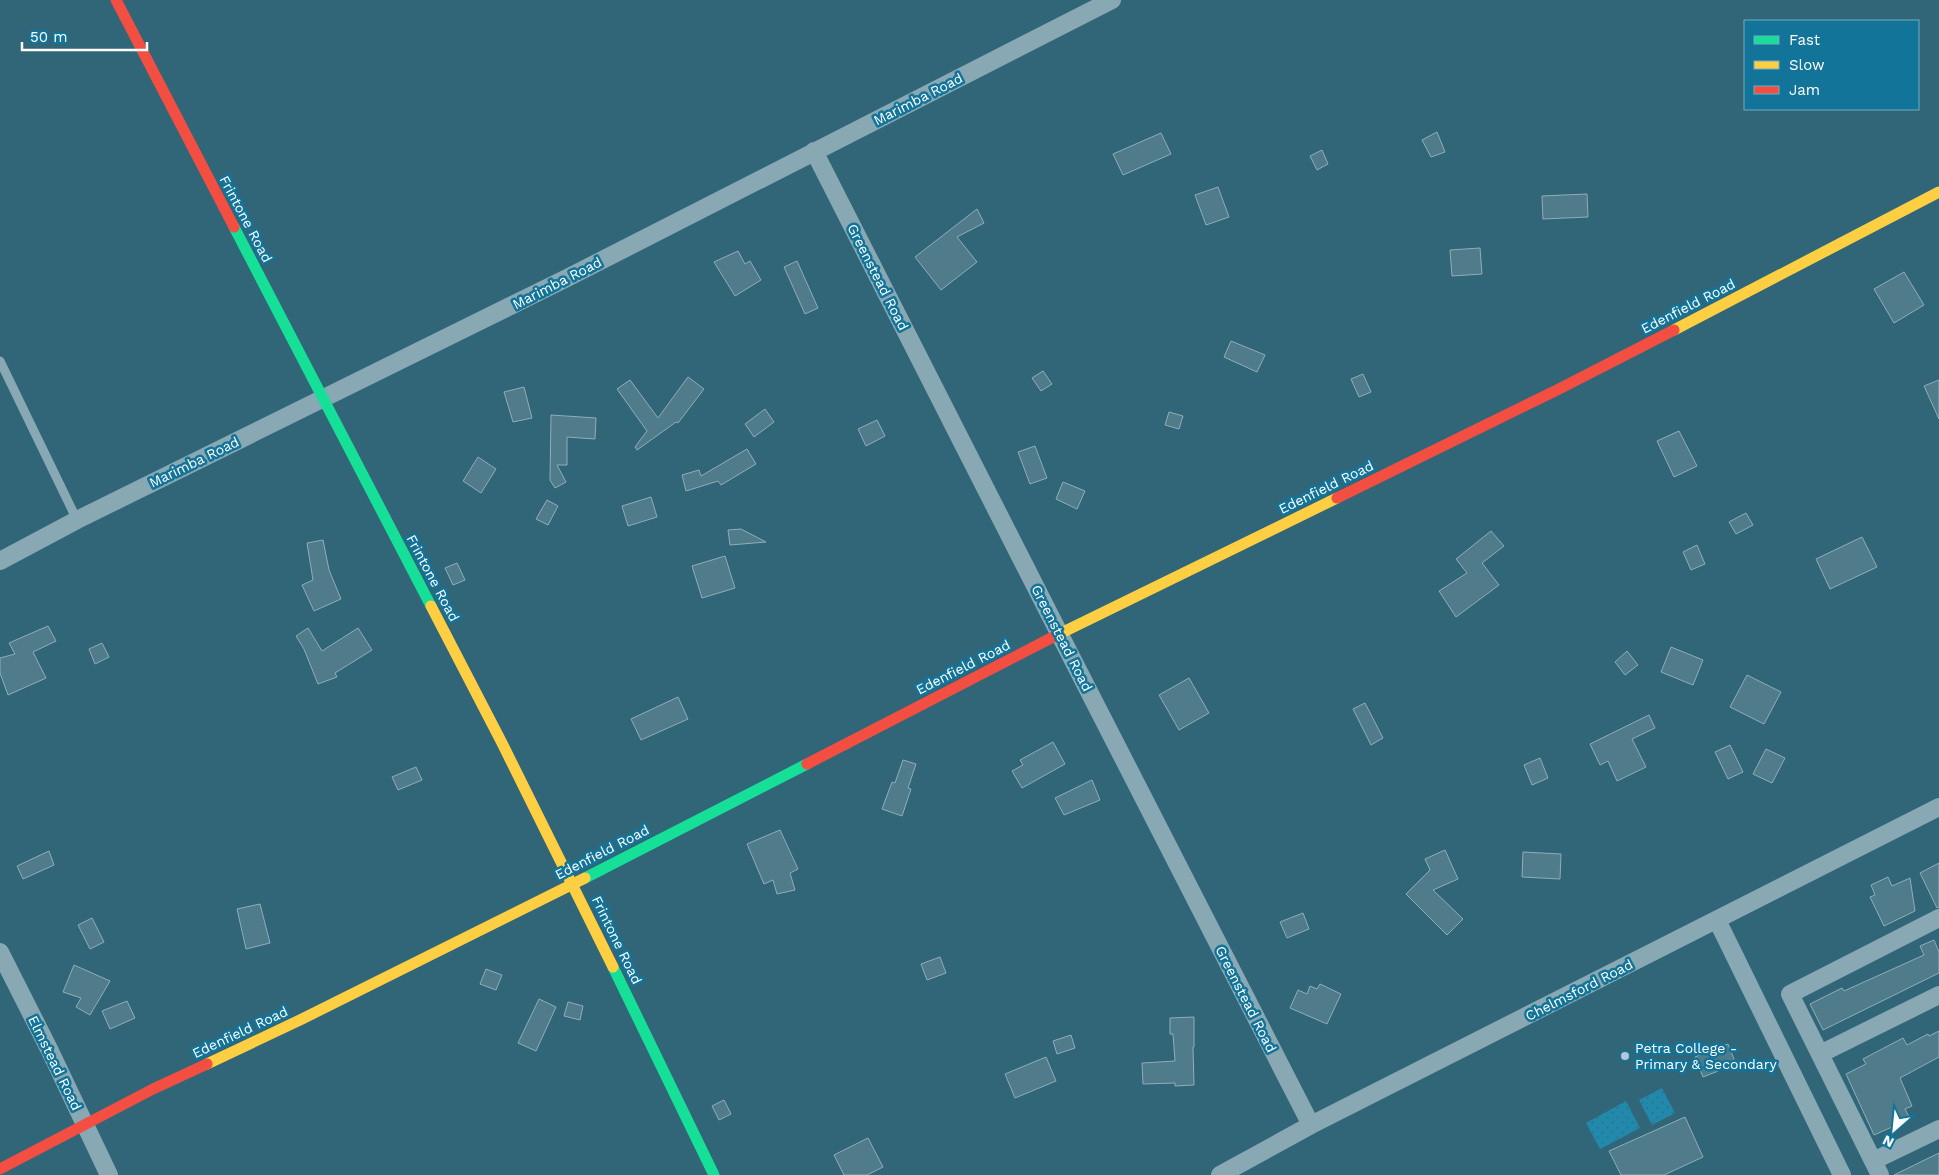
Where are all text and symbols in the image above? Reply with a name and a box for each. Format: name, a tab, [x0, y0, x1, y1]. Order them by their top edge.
scale bar	[22, 20, 148, 52]
legend	[1744, 20, 1919, 110]
text: 50 m	[30, 28, 67, 46]
text: Fast	[1789, 31, 1821, 49]
text: Slow	[1789, 56, 1825, 74]
street label: Marimba Road	[871, 70, 965, 128]
text: Jam	[1789, 81, 1820, 99]
street label: Frintone Road	[216, 173, 276, 265]
street label: Greenstead Road	[844, 221, 912, 333]
street label: Marimba Road	[510, 254, 604, 312]
street label: Edenfield Road	[1638, 275, 1738, 337]
street label: Marimba Road	[146, 433, 242, 491]
street label: Edenfield Road	[1276, 457, 1376, 517]
street label: Frintone Road	[403, 532, 463, 624]
street label: Greenstead Road	[1028, 582, 1096, 694]
street label: Edenfield Road	[913, 636, 1013, 698]
street label: Edenfield Road	[552, 821, 652, 883]
street label: Frintone Road	[589, 893, 645, 987]
street label: Greenstead Road	[1212, 943, 1280, 1055]
street label: Chelmsford Road	[1523, 956, 1635, 1024]
street label: Edenfield Road	[190, 1003, 290, 1061]
street label: Elmstead Road	[25, 1013, 85, 1113]
place label: Petra College - Primary & Secondary	[1635, 1040, 1777, 1072]
marker: Petra College - Primary & Secondary	[1619, 1050, 1631, 1062]
north arrow	[1869, 1105, 1919, 1155]
text: N	[1880, 1132, 1896, 1151]

